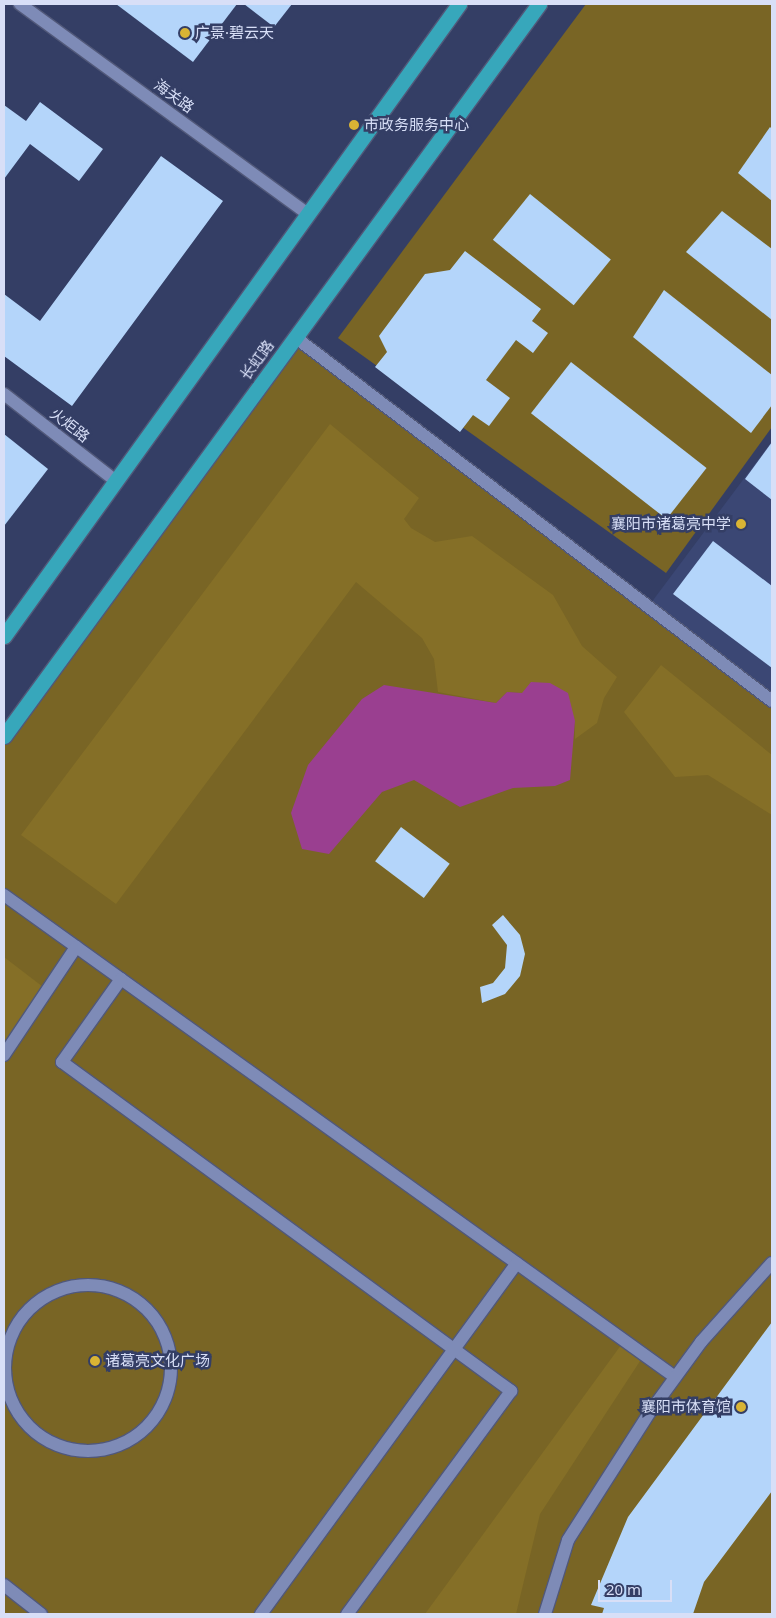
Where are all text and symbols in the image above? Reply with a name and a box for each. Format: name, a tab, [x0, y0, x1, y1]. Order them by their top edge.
place label: 广景·碧云天	[195, 24, 274, 42]
marker: 广景·碧云天	[179, 27, 191, 39]
street label: 海关路	[151, 75, 197, 117]
place label: 市政务服务中心	[364, 116, 469, 134]
marker: 市政务服务中心	[348, 119, 360, 131]
street label: 长虹路	[236, 337, 278, 383]
street label: 火炬路	[47, 404, 93, 446]
place label: 襄阳市诸葛亮中学	[611, 515, 731, 533]
marker: 襄阳市诸葛亮中学	[735, 518, 747, 530]
place label: 诸葛亮文化广场	[105, 1352, 210, 1370]
marker: 诸葛亮文化广场	[89, 1355, 101, 1367]
place label: 襄阳市体育馆	[641, 1398, 731, 1416]
marker: 襄阳市体育馆	[735, 1401, 747, 1413]
scale bar	[601, 1570, 675, 1602]
text: 20 m	[606, 1579, 641, 1599]

